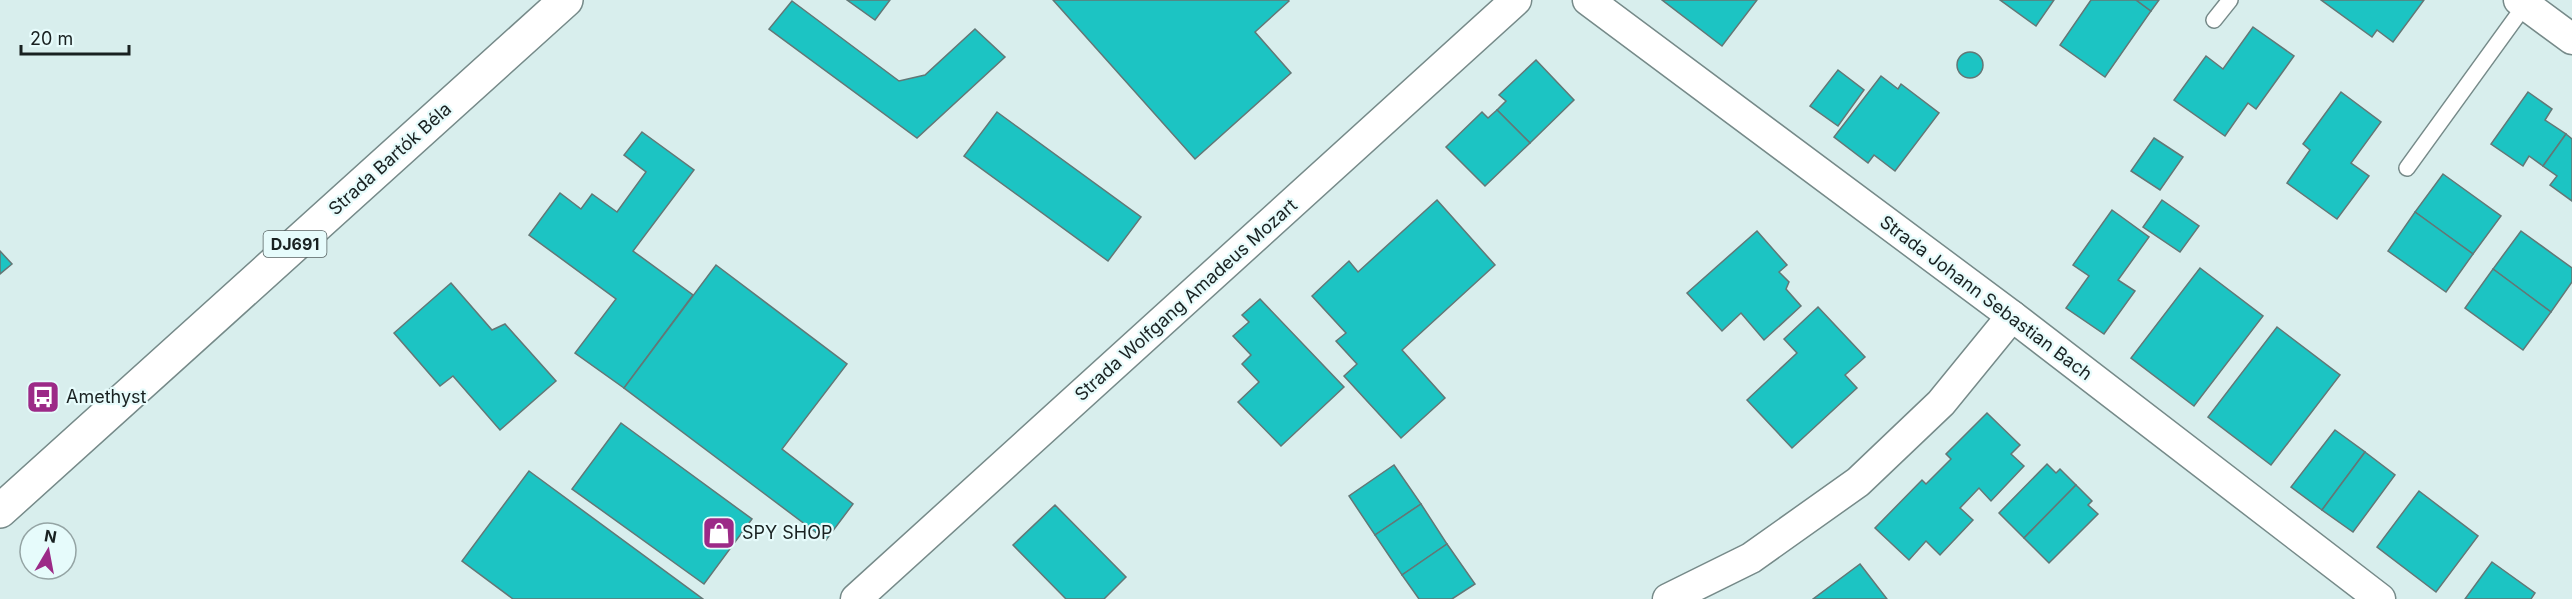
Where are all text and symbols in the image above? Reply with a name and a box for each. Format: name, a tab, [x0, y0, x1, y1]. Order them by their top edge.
scale bar	[21, 18, 129, 56]
text: 20 m	[30, 28, 73, 49]
street label: Strada Bartók Béla	[324, 98, 455, 219]
street label: Strada Wolfgang Amadeus Mozart	[1070, 194, 1301, 405]
street label: Strada Johann Sebastian Bach	[1876, 211, 2097, 384]
road number: DJ691	[264, 231, 326, 257]
bus stop icon: Amethyst	[25, 379, 61, 415]
place label: Amethyst	[66, 386, 147, 407]
shop icon: SPY SHOP	[701, 515, 737, 551]
north arrow	[18, 521, 78, 581]
place label: SPY SHOP	[742, 522, 833, 543]
text: N	[43, 525, 58, 547]

